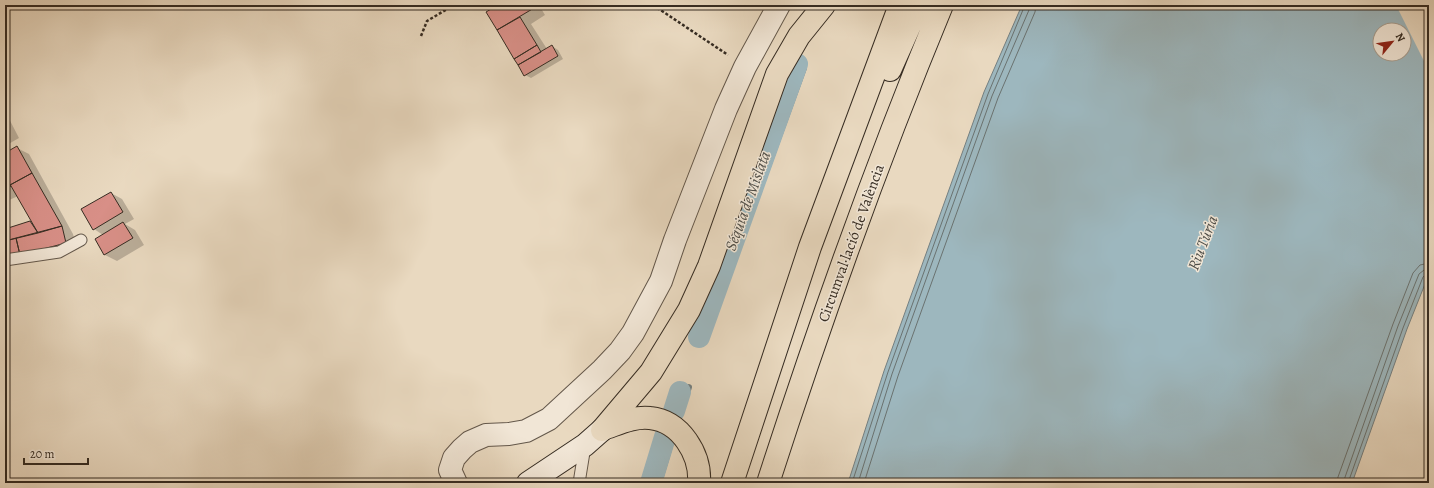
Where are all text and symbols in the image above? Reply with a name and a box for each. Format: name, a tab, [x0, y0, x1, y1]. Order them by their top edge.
north arrow	[1372, 22, 1412, 62]
text: N	[1392, 30, 1409, 45]
water label: Séquia de Mislata	[720, 148, 776, 254]
street label: Circumval·lació de València	[813, 161, 889, 325]
water label: Riu Túria	[1183, 212, 1224, 273]
scale bar	[24, 440, 88, 466]
text: 20 m	[30, 446, 54, 462]

